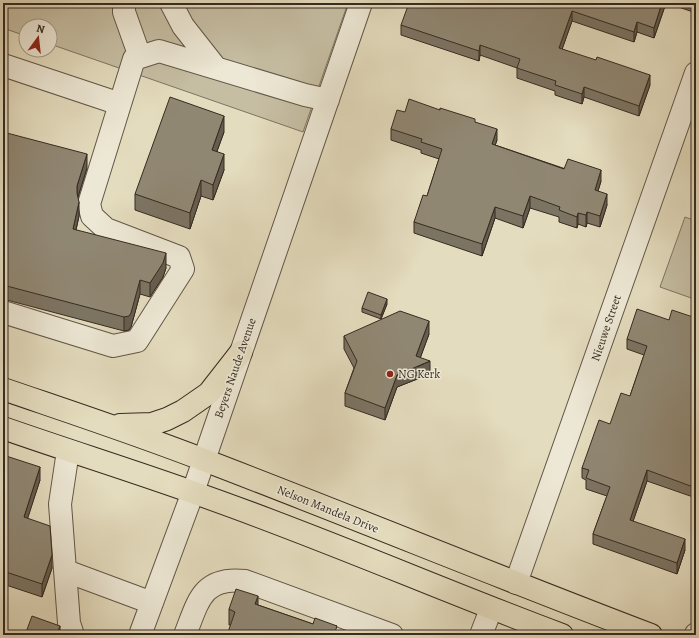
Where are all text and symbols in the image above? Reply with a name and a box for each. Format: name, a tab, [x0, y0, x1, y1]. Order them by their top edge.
north arrow	[18, 18, 58, 58]
text: N	[35, 21, 46, 37]
street label: Nieuwe Street	[587, 293, 625, 363]
street label: Beyers Naude Avenue	[210, 316, 260, 420]
place label: NG Kerk	[398, 366, 440, 382]
marker: NG Kerk	[385, 369, 395, 379]
street label: Nelson Mandela Drive	[275, 481, 381, 537]

